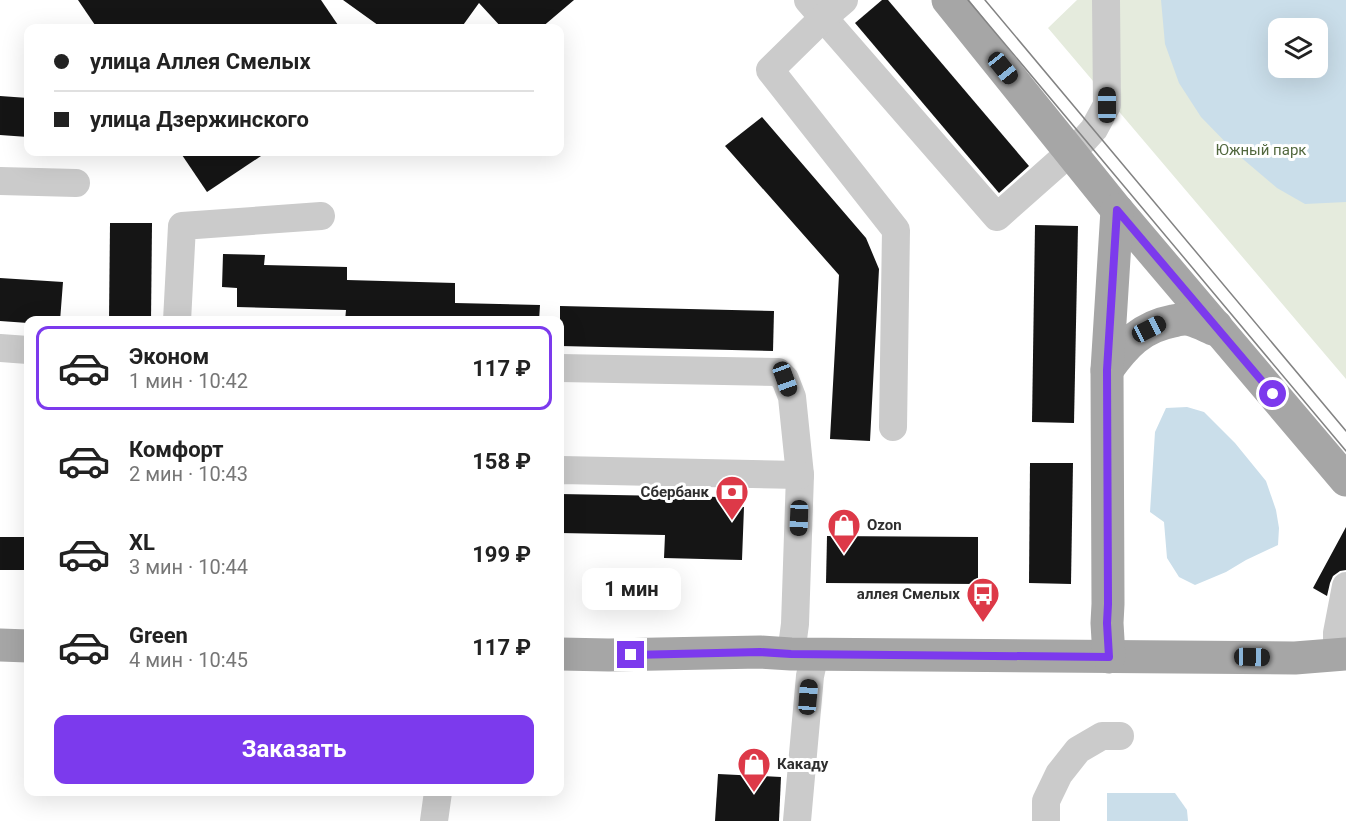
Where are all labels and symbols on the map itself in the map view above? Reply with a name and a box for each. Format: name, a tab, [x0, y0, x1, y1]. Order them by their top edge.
car	[985, 48, 1021, 88]
car	[1098, 87, 1116, 123]
park label: Южный парк	[1216, 141, 1306, 159]
car	[1129, 313, 1169, 345]
car	[770, 359, 800, 399]
route start	[1259, 380, 1286, 407]
bank icon: Сбербанк	[714, 474, 750, 521]
place label: Сбербанк	[641, 483, 710, 501]
car	[789, 500, 809, 536]
shop icon: Ozon	[826, 507, 862, 554]
place label: Ozon	[867, 516, 902, 534]
callout: 1 мин	[582, 568, 680, 610]
bus stop icon: аллея Смелых	[965, 576, 1001, 623]
place label: аллея Смелых	[857, 585, 960, 603]
route end	[617, 641, 644, 668]
car	[1234, 648, 1270, 666]
car	[797, 678, 819, 716]
shop icon: Какаду	[736, 746, 772, 793]
place label: Какаду	[777, 755, 829, 773]

